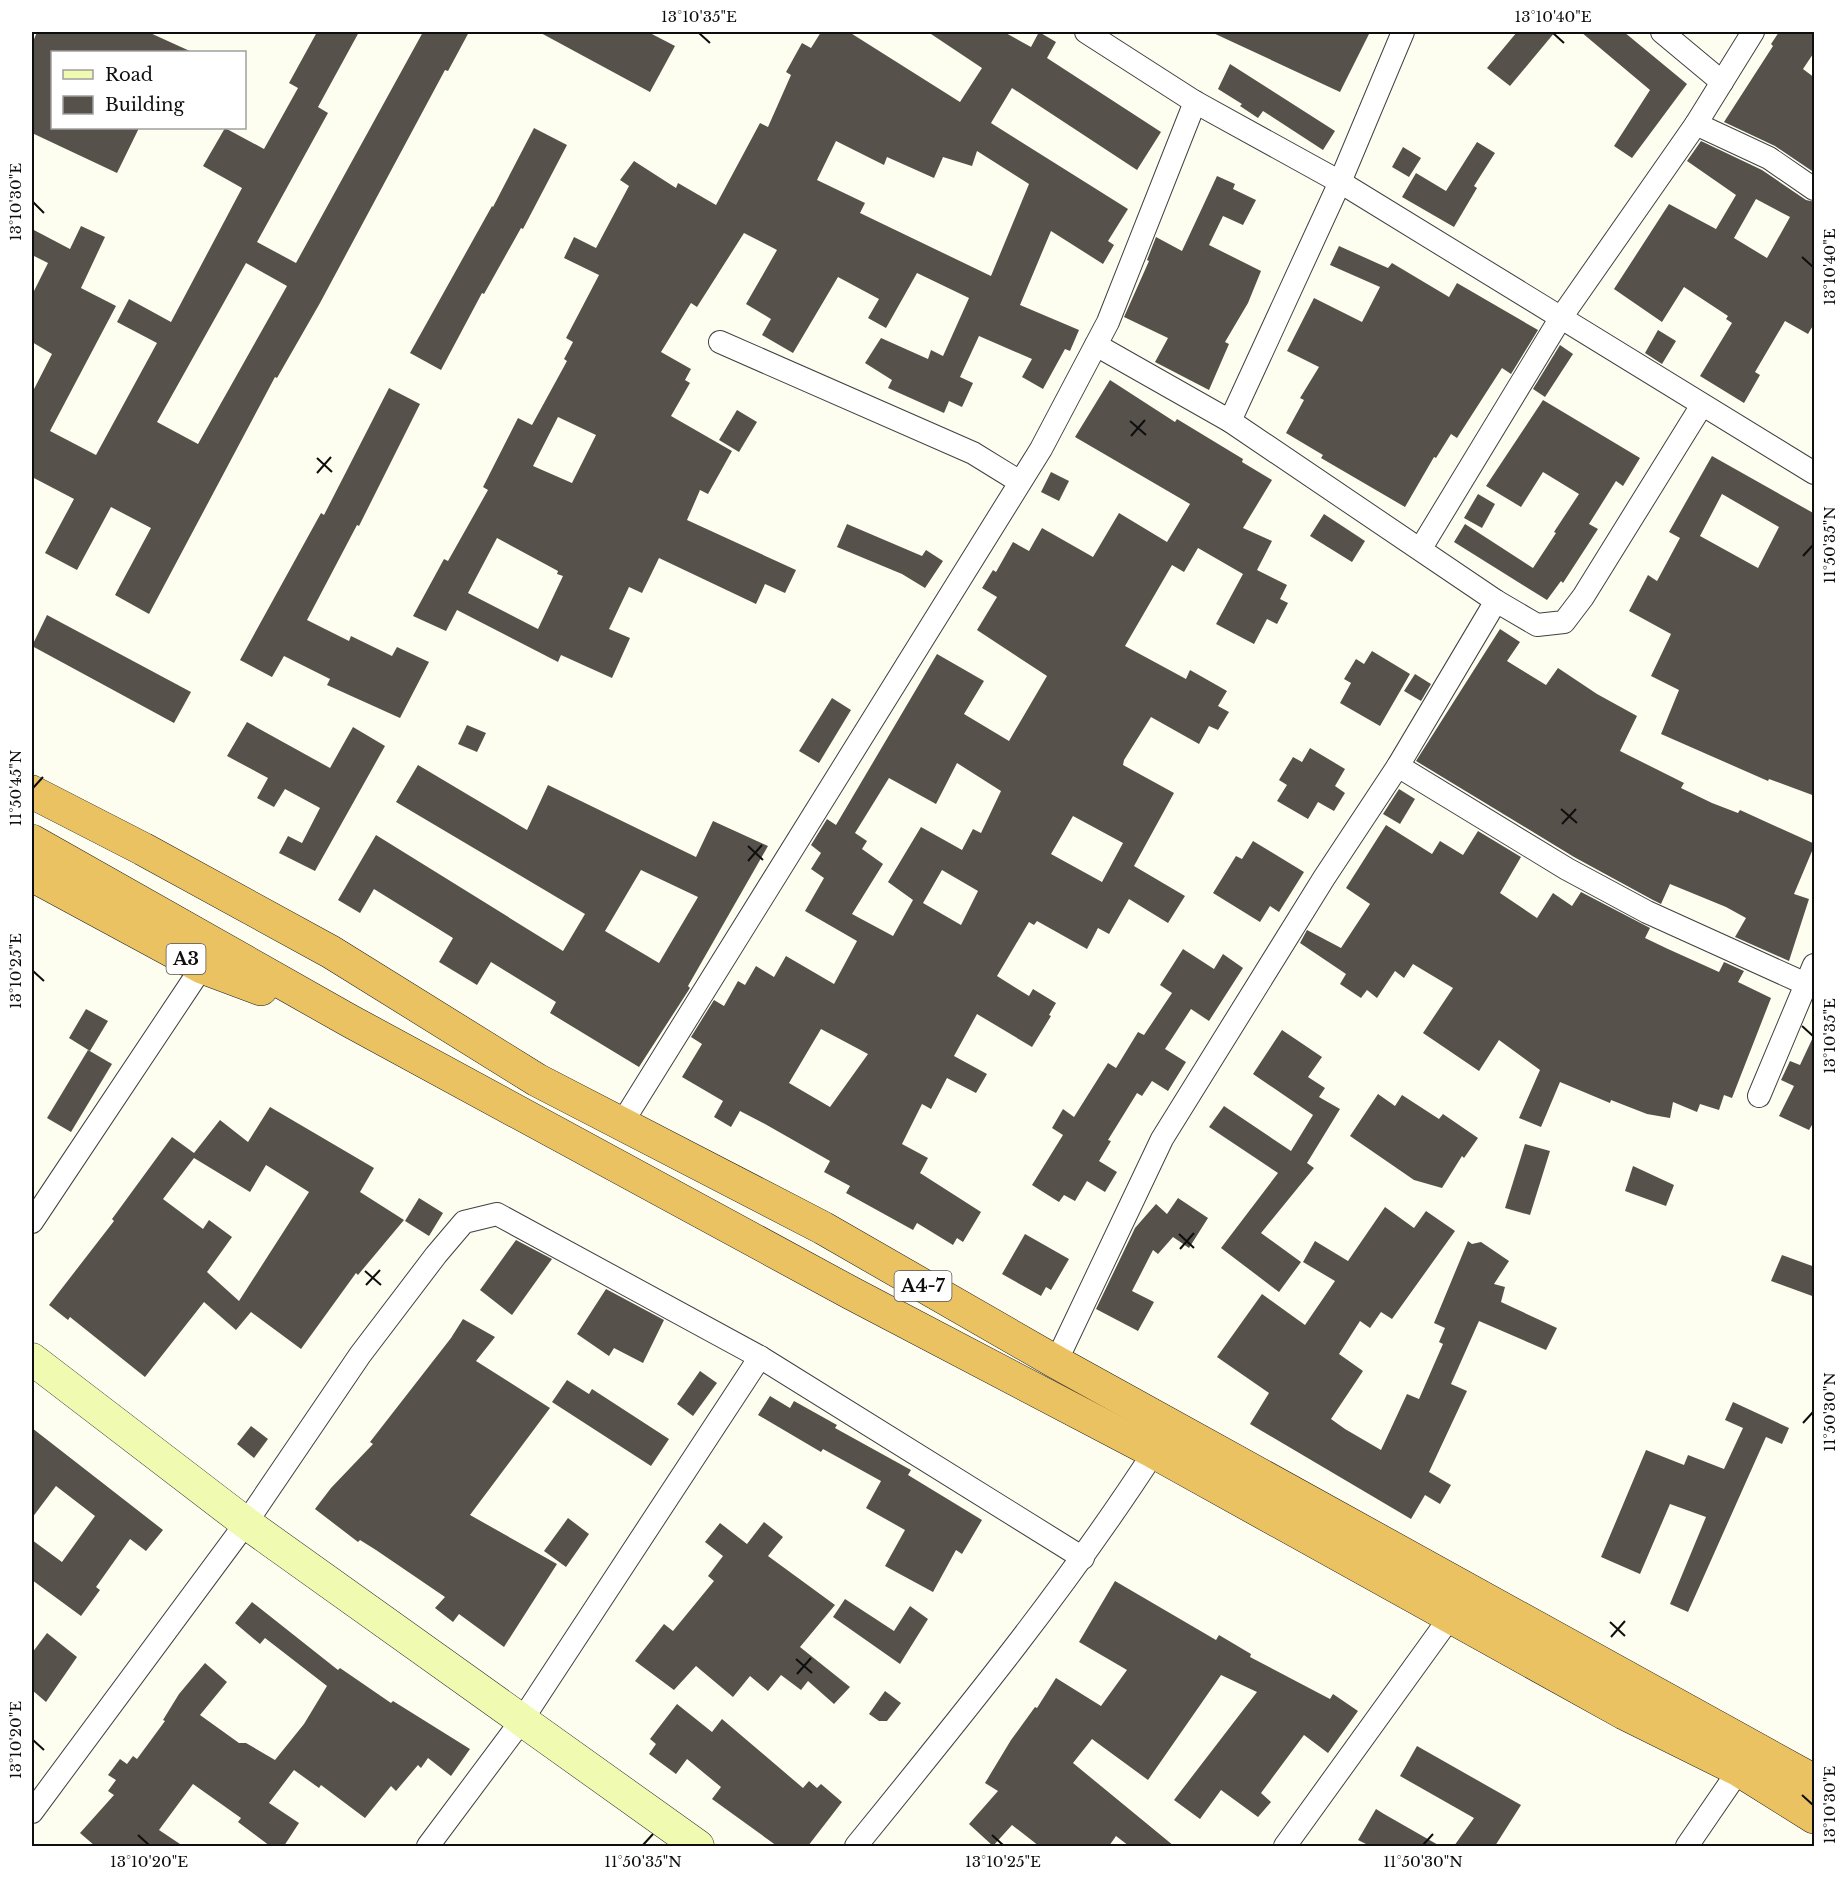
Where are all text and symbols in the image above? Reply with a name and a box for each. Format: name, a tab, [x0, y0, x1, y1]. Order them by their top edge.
text: 13°10'35"E	[661, 7, 737, 26]
text: 13°10'40"E	[1514, 7, 1592, 26]
legend	[51, 51, 246, 129]
text: Road	[105, 64, 153, 86]
text: Building	[105, 94, 184, 116]
text: 13°10'30"E	[6, 163, 25, 241]
text: 13°10'40"E	[1820, 228, 1839, 306]
text: 11°50'35"N	[1820, 506, 1839, 584]
text: 11°50'45"N	[6, 750, 25, 826]
text: 13°10'25"E	[6, 933, 25, 1009]
road number: A3	[166, 944, 206, 974]
text: 13°10'35"E	[1820, 998, 1839, 1074]
road number: A4-7	[894, 1271, 952, 1301]
text: 11°50'30"N	[1820, 1372, 1839, 1452]
text: 13°10'20"E	[6, 1701, 25, 1779]
text: 13°10'30"E	[1820, 1766, 1839, 1844]
text: 13°10'20"E	[110, 1852, 188, 1871]
text: 11°50'35"N	[604, 1852, 682, 1871]
text: 13°10'25"E	[965, 1852, 1041, 1871]
text: 11°50'30"N	[1383, 1852, 1463, 1871]

